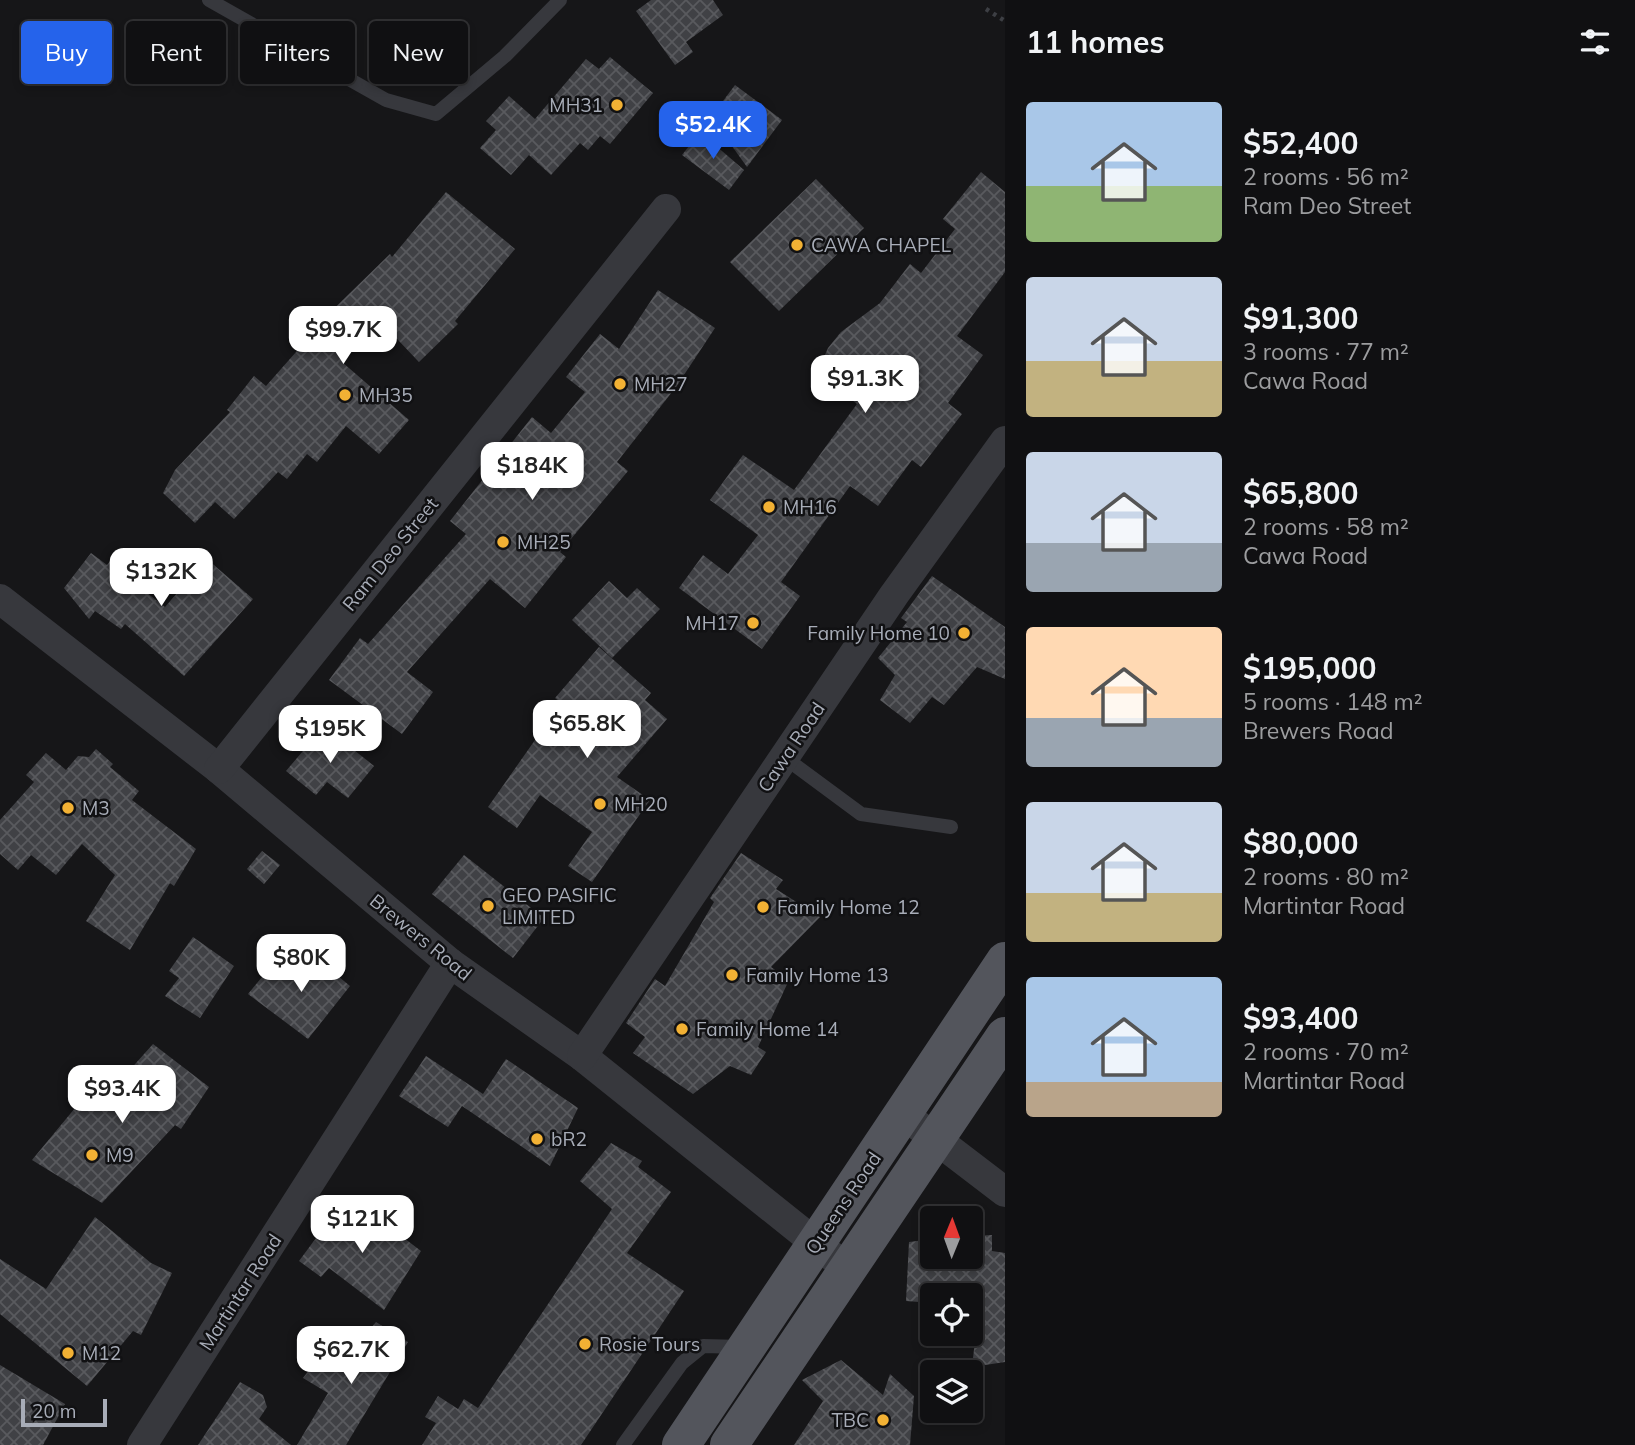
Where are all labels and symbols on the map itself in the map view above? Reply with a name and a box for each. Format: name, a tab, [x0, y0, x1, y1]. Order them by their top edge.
place label: MH31	[549, 93, 603, 117]
marker: MH31	[609, 97, 625, 113]
pin: $52.4K	[656, 102, 770, 161]
place label: CAWA CHAPEL	[811, 233, 952, 257]
marker: CAWA CHAPEL	[789, 237, 805, 253]
pin: $99.7K	[286, 306, 400, 366]
pin: $91.3K	[808, 356, 922, 415]
place label: MH27	[634, 372, 688, 396]
marker: MH27	[612, 376, 628, 392]
place label: MH35	[359, 383, 413, 407]
marker: MH35	[337, 387, 353, 403]
pin: $184K	[483, 442, 581, 502]
street label: Ram Deo Street	[337, 492, 443, 616]
place label: MH16	[783, 495, 837, 519]
marker: MH16	[761, 499, 777, 515]
place label: MH25	[517, 530, 571, 554]
marker: MH25	[495, 534, 511, 550]
pin: $132K	[112, 548, 210, 608]
place label: MH17	[685, 611, 739, 635]
marker: MH17	[745, 615, 761, 631]
place label: Family Home 10	[807, 621, 950, 645]
marker: Family Home 10	[956, 625, 972, 641]
street label: Cawa Road	[752, 697, 830, 797]
pin: $65.8K	[530, 700, 644, 760]
pin: $195K	[281, 706, 379, 765]
place label: MH20	[614, 792, 668, 816]
place label: M3	[82, 796, 110, 820]
marker: MH20	[592, 796, 608, 812]
marker: M3	[60, 800, 76, 816]
place label: GEO PASIFIC LIMITED	[502, 883, 617, 929]
street label: Brewers Road	[365, 889, 477, 985]
place label: Family Home 12	[777, 895, 920, 919]
marker: GEO PASIFIC LIMITED	[480, 898, 496, 914]
marker: Family Home 12	[755, 899, 771, 915]
pin: $80K	[260, 934, 342, 994]
place label: Family Home 13	[746, 963, 889, 987]
marker: Family Home 13	[724, 967, 740, 983]
place label: Family Home 14	[696, 1017, 839, 1041]
marker: Family Home 14	[674, 1021, 690, 1037]
pin: $93.4K	[65, 1066, 179, 1125]
place label: bR2	[551, 1127, 587, 1151]
marker: bR2	[529, 1131, 545, 1147]
place label: M9	[106, 1143, 134, 1167]
marker: M9	[84, 1147, 100, 1163]
street label: Queens Road	[800, 1147, 886, 1259]
pin: $121K	[313, 1196, 411, 1255]
north arrow	[920, 1206, 984, 1269]
street label: Martintar Road	[193, 1229, 287, 1355]
pin: $62.7K	[294, 1326, 408, 1386]
place label: Rosie Tours	[599, 1332, 700, 1356]
marker: Rosie Tours	[577, 1336, 593, 1352]
place label: M12	[82, 1341, 121, 1365]
marker: M12	[60, 1345, 76, 1361]
scale bar	[21, 1396, 107, 1428]
place label: TBC	[832, 1408, 869, 1432]
marker: TBC	[875, 1412, 891, 1428]

